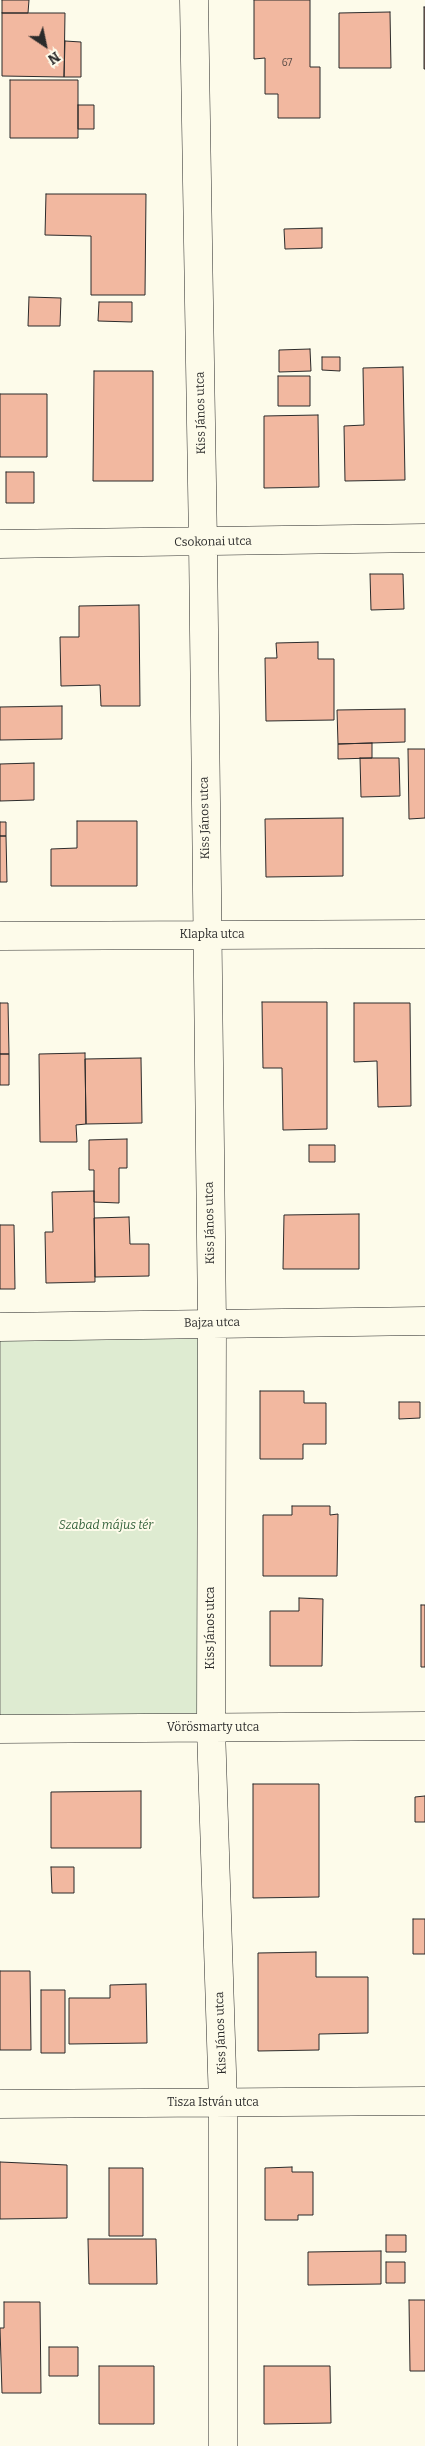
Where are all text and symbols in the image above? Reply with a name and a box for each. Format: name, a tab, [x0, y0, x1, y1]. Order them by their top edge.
north arrow	[20, 20, 70, 70]
text: N	[44, 48, 63, 68]
house number: 67	[282, 57, 292, 69]
street label: Kiss János utca	[193, 371, 209, 455]
street label: Csokonai utca	[174, 534, 252, 550]
street label: Kiss János utca	[197, 776, 213, 860]
street label: Klapka utca	[179, 928, 245, 942]
street label: Kiss János utca	[202, 1181, 218, 1265]
street label: Bajza utca	[184, 1315, 240, 1331]
park label: Szabad május tér	[59, 1519, 153, 1533]
street label: Kiss János utca	[204, 1587, 218, 1669]
street label: Vörösmarty utca	[167, 1721, 259, 1735]
street label: Kiss János utca	[212, 1991, 230, 2075]
street label: Tisza István utca	[167, 2096, 259, 2110]

